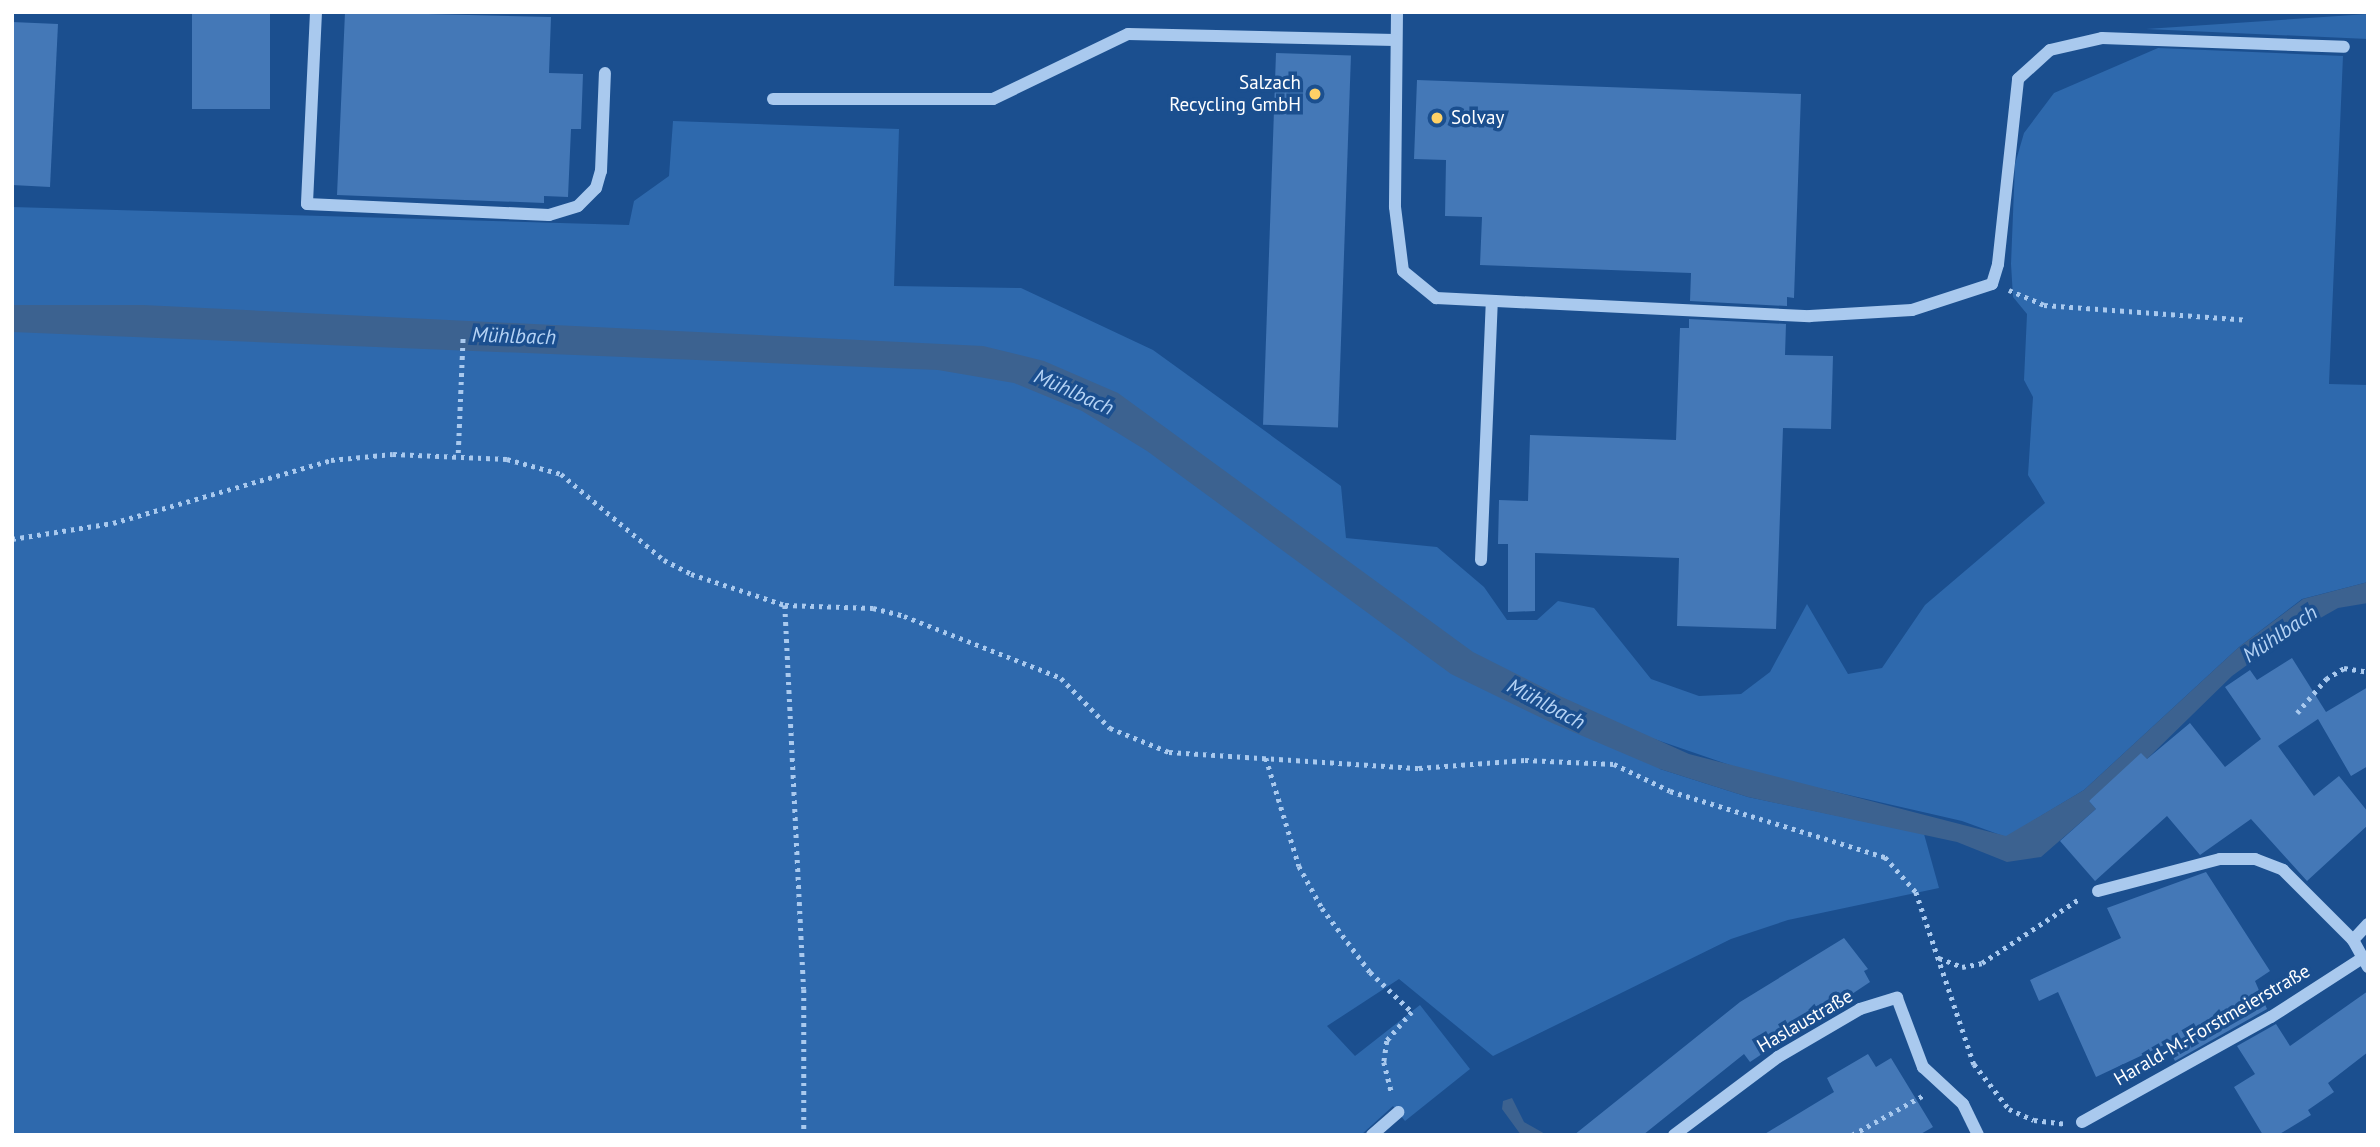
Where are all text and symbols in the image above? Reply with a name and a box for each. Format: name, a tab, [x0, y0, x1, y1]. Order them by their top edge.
place label: Salzach Recycling GmbH	[1169, 72, 1301, 116]
marker: Salzach Recycling GmbH	[1307, 86, 1323, 102]
place label: Solvay	[1451, 107, 1504, 129]
marker: Solvay	[1429, 110, 1445, 126]
water label: Mühlbach	[471, 322, 557, 350]
water label: Mühlbach	[1030, 363, 1118, 421]
water label: Mühlbach	[2238, 600, 2322, 668]
water label: Mühlbach	[1503, 673, 1589, 735]
street label: Harald-M.-Forstmeierstraße	[2110, 959, 2314, 1091]
street label: Haslaustraße	[1753, 984, 1857, 1058]

